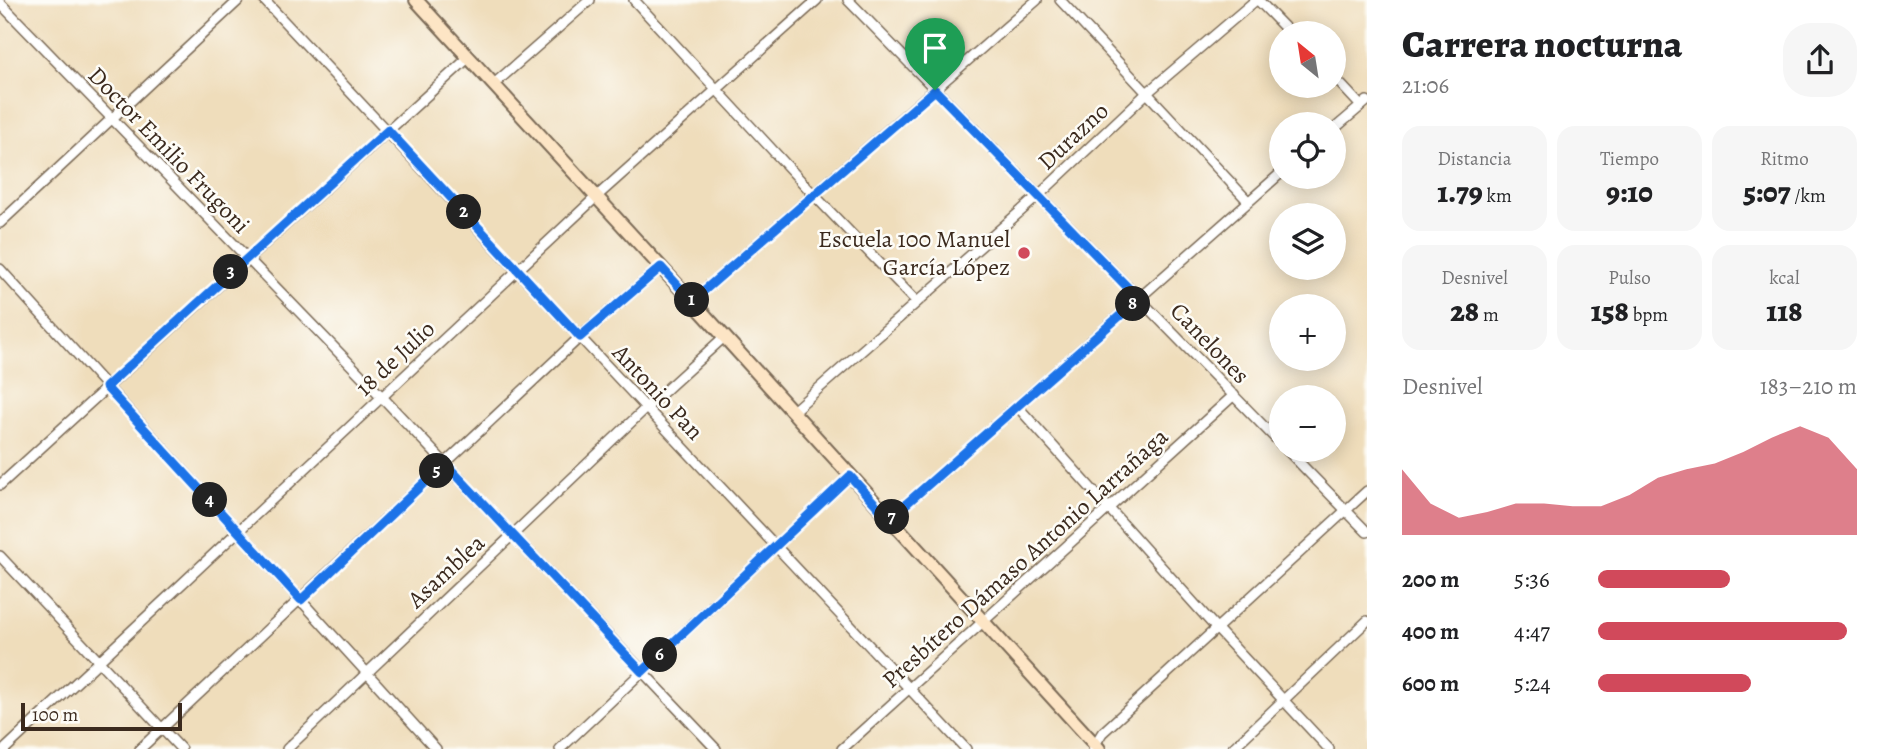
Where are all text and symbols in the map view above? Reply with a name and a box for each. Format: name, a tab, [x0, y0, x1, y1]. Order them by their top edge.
pin	[905, 18, 965, 90]
text: Carrera nocturna	[1402, 18, 1683, 70]
north arrow	[1269, 21, 1346, 98]
map controls	[1269, 21, 1346, 462]
button: share	[1783, 23, 1857, 97]
icon: arrive	[916, 29, 954, 67]
street label: Doctor Emilio Frugoni	[81, 60, 257, 240]
text: 21:06	[1402, 70, 1449, 101]
street label: Durazno	[1031, 95, 1115, 177]
button: locate	[1269, 112, 1346, 189]
text: Distancia	[1437, 146, 1512, 172]
text: Tiempo	[1600, 146, 1659, 172]
text: Ritmo	[1760, 146, 1809, 172]
text: 1.79	[1437, 172, 1483, 212]
text: 9:10	[1606, 172, 1653, 212]
text: 5:07	[1743, 172, 1791, 212]
text: km	[1483, 183, 1512, 209]
text: /km	[1791, 183, 1826, 209]
pin: 2	[447, 194, 482, 230]
text: 2	[459, 198, 468, 224]
button: layers	[1269, 203, 1346, 280]
place label: Escuela 100 Manuel García López	[818, 223, 1010, 283]
marker: Escuela 100 Manuel García López	[1016, 245, 1032, 261]
pin: 3	[214, 254, 248, 290]
text: 3	[226, 258, 235, 284]
text: Desnivel	[1441, 265, 1508, 291]
text: Pulso	[1608, 265, 1651, 291]
text: kcal	[1769, 265, 1800, 291]
pin: 1	[674, 282, 710, 318]
text: 1	[688, 286, 695, 312]
pin: 8	[1116, 286, 1150, 322]
text: 8	[1128, 290, 1137, 316]
text: 28	[1450, 291, 1479, 331]
text: 158	[1591, 291, 1629, 331]
text: 118	[1766, 291, 1803, 331]
button: +	[1269, 294, 1346, 371]
street label: Canelones	[1163, 295, 1257, 391]
text: m	[1479, 302, 1499, 328]
text: bpm	[1629, 302, 1668, 328]
street label: 18 de Julio	[348, 313, 442, 403]
street label: Antonio Pan	[605, 336, 711, 447]
text: Desnivel	[1402, 371, 1483, 402]
text: 183–210 m	[1760, 371, 1857, 402]
button: −	[1269, 385, 1346, 462]
street label: Presbítero Dámaso Antonio Larrañaga	[875, 420, 1176, 695]
pin: 5	[420, 454, 454, 489]
text: 5	[432, 457, 441, 483]
pin: 4	[192, 482, 228, 518]
text: 4	[205, 486, 214, 512]
pin: 7	[874, 500, 910, 534]
text: 7	[887, 503, 896, 529]
street label: Asamblea	[400, 526, 492, 616]
text: 200 m	[1402, 564, 1460, 595]
text: 5:36	[1514, 564, 1550, 595]
text: 400 m	[1402, 616, 1459, 647]
text: 4:47	[1514, 616, 1550, 647]
pin: 6	[642, 638, 678, 672]
text: 6	[655, 641, 664, 667]
text: 600 m	[1402, 668, 1459, 699]
text: 5:24	[1514, 668, 1551, 699]
scale bar	[21, 700, 182, 732]
text: 100 m	[32, 702, 78, 728]

